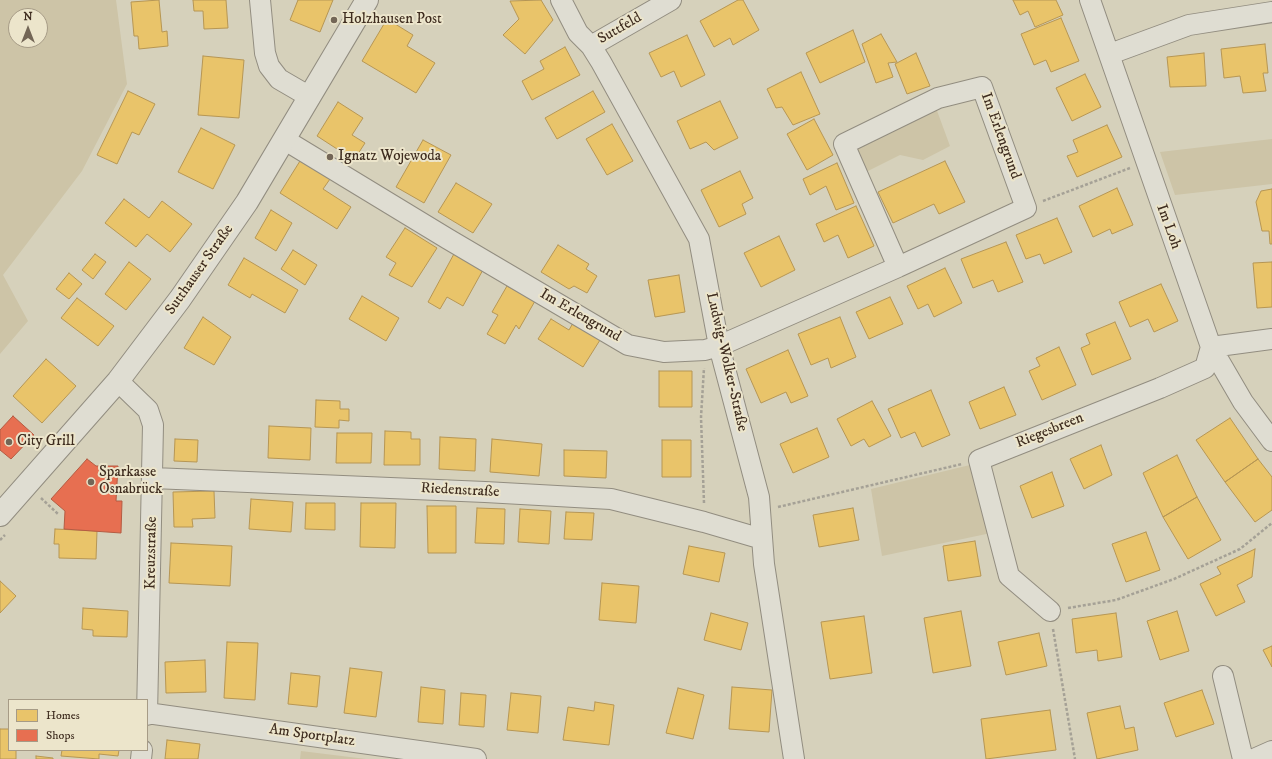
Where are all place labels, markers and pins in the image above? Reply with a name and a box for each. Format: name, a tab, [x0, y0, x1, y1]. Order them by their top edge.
place label: Holzhausen Post	[342, 11, 442, 29]
marker: Holzhausen Post	[329, 15, 339, 25]
place label: Ignatz Wojewoda	[338, 148, 441, 166]
marker: Ignatz Wojewoda	[325, 152, 335, 162]
place label: City Grill	[17, 433, 75, 451]
marker: City Grill	[4, 437, 14, 447]
place label: Sparkasse Osnabrück	[99, 464, 163, 499]
marker: Sparkasse Osnabrück	[86, 477, 96, 487]

